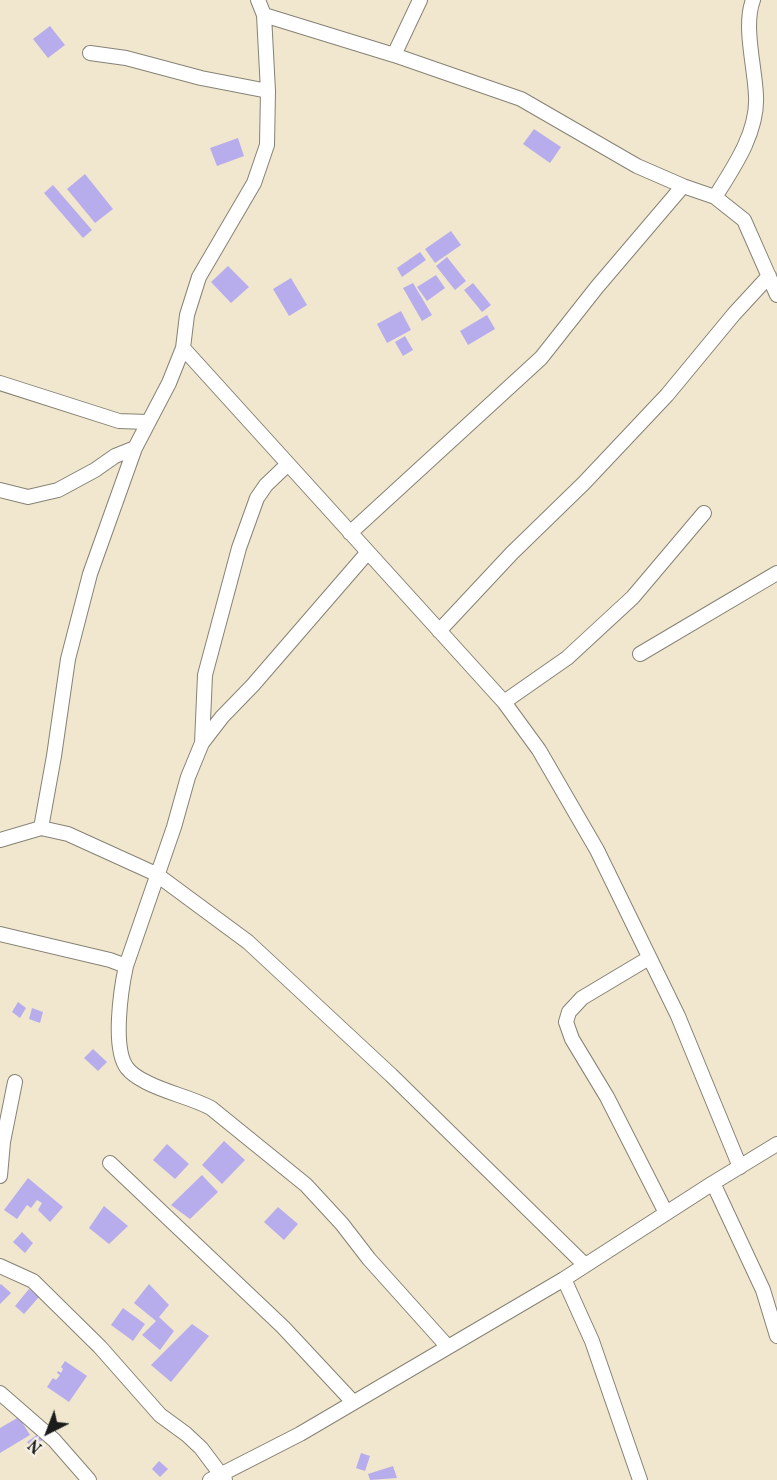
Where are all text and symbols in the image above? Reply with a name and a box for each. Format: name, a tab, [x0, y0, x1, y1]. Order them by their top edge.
north arrow	[18, 1402, 78, 1462]
text: N	[24, 1433, 48, 1457]

